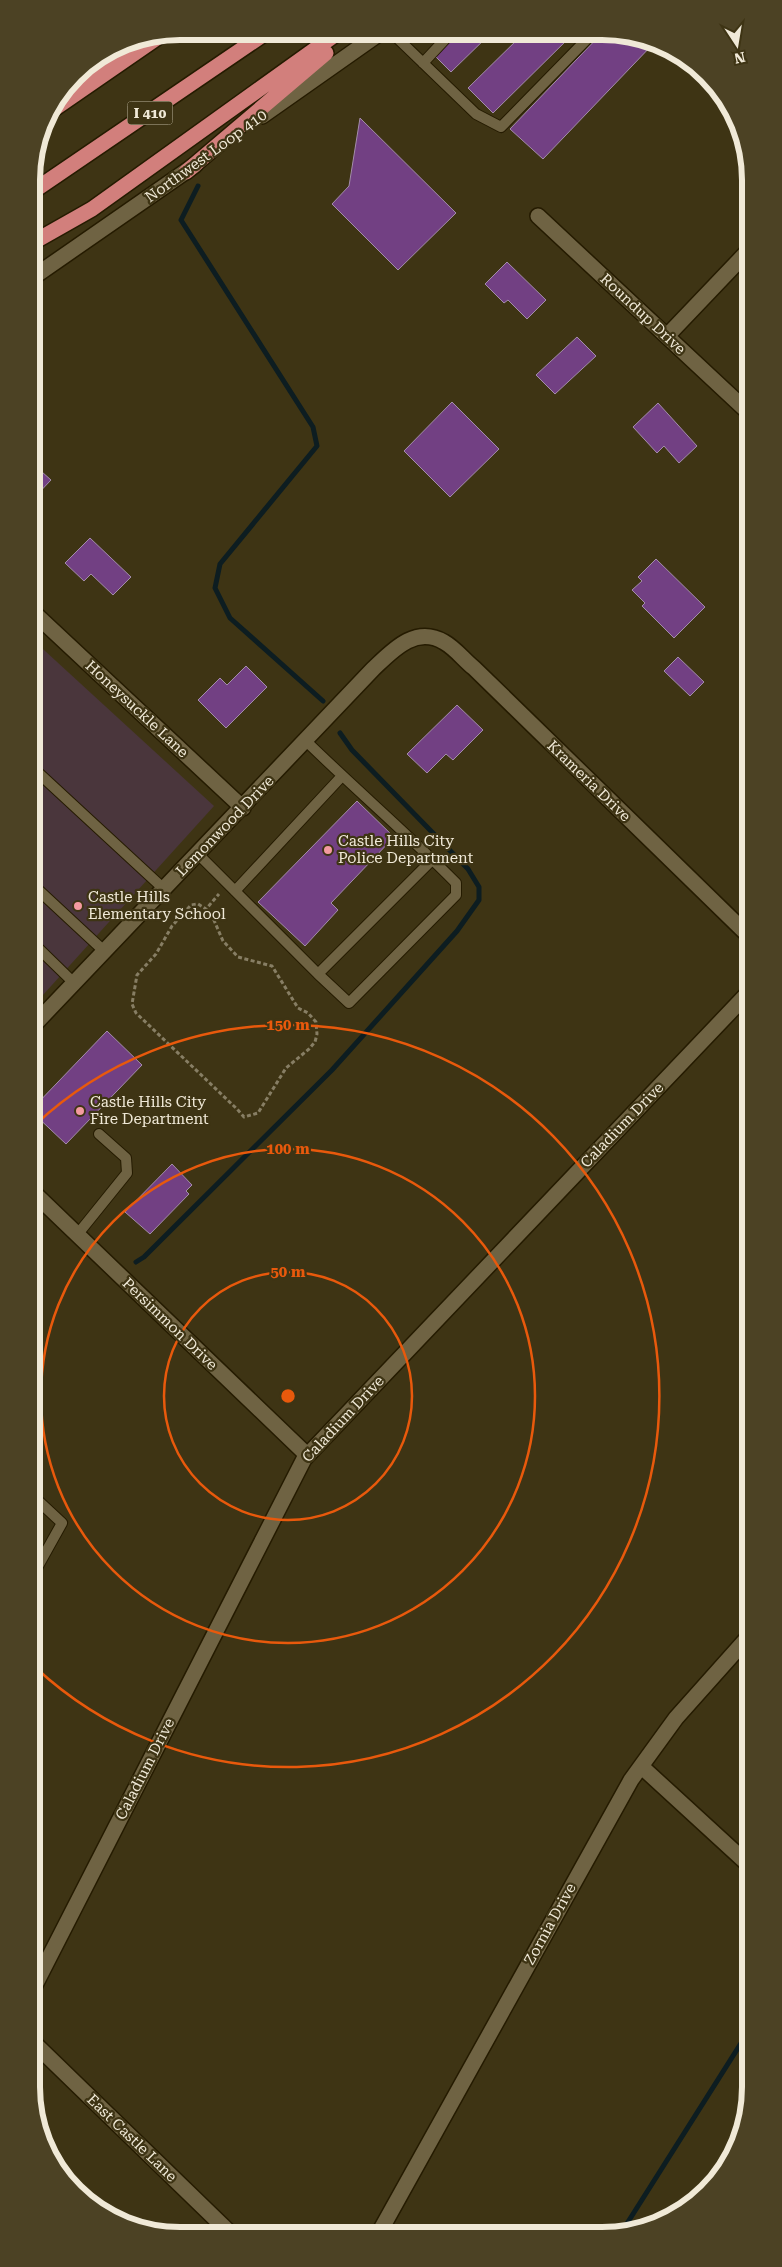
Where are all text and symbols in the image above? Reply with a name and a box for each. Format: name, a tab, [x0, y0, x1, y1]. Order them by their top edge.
north arrow	[712, 20, 762, 70]
text: N	[733, 49, 747, 67]
road number: I 410	[128, 102, 172, 125]
street label: Northwest Loop 410	[142, 106, 270, 206]
street label: Roundup Drive	[597, 270, 689, 358]
street label: Honeysuckle Lane	[82, 657, 192, 761]
street label: Krameria Drive	[544, 737, 634, 825]
street label: Lemonwood Drive	[172, 772, 278, 880]
place label: Castle Hills City Police Department	[338, 832, 474, 867]
marker: Castle Hills City Police Department	[322, 844, 334, 856]
place label: Castle Hills Elementary School	[88, 888, 226, 923]
marker: Castle Hills Elementary School	[72, 900, 84, 912]
text: 150 m	[266, 1016, 310, 1034]
street label: Caladium Drive	[577, 1078, 667, 1172]
place label: Castle Hills City Fire Department	[90, 1093, 209, 1128]
marker: Castle Hills City Fire Department	[74, 1105, 86, 1117]
text: 100 m	[266, 1140, 310, 1158]
text: 50 m	[270, 1263, 306, 1281]
street label: Persimmon Drive	[119, 1274, 221, 1374]
street label: Caladium Drive	[298, 1372, 388, 1466]
centre of rings	[279, 1387, 297, 1405]
street label: Caladium Drive	[112, 1715, 178, 1823]
street label: Zornia Drive	[520, 1880, 580, 1968]
street label: East Castle Lane	[83, 2091, 181, 2185]

